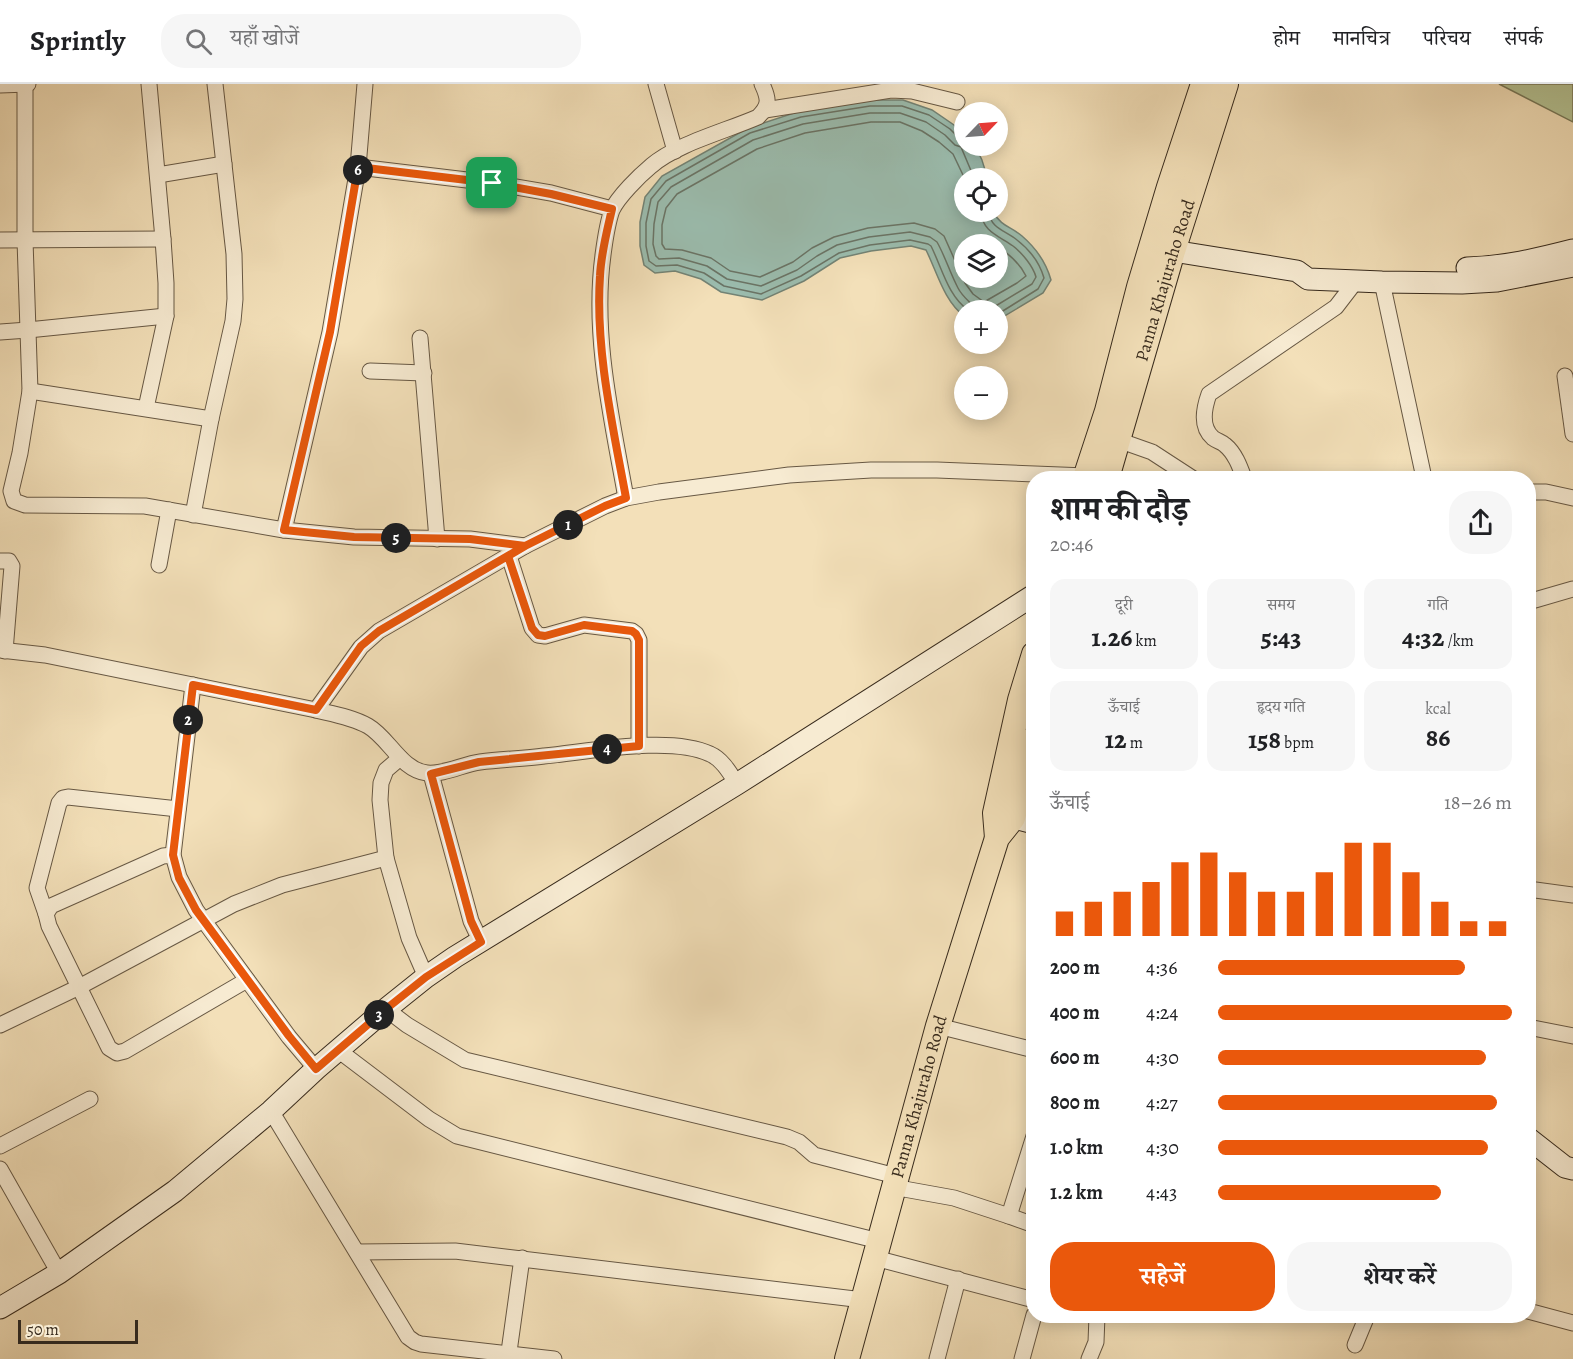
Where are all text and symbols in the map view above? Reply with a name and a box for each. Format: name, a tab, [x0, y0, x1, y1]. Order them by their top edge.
search box	[161, 14, 581, 68]
text: Sprintly	[30, 22, 125, 60]
text: यहाँ खोजें	[230, 23, 299, 53]
text: होम	[1273, 24, 1300, 52]
text: मानचित्र	[1333, 24, 1390, 52]
text: परिचय	[1423, 24, 1471, 52]
text: संपर्क	[1504, 24, 1543, 52]
icon: search	[182, 25, 215, 58]
north arrow	[954, 102, 1008, 156]
map controls	[954, 102, 1008, 420]
pin: 6	[343, 155, 373, 185]
pin	[466, 157, 517, 208]
text: 6	[354, 159, 362, 181]
icon: arrive	[475, 166, 508, 199]
button: locate	[954, 168, 1008, 222]
street label: Panna Khajuraho Road	[1130, 196, 1201, 364]
button: layers	[954, 234, 1008, 288]
button: +	[954, 300, 1008, 354]
button: −	[954, 366, 1008, 420]
text: शाम की दौड़	[1050, 486, 1189, 531]
button: share	[1449, 491, 1512, 554]
pin: 1	[553, 510, 583, 540]
text: 1	[565, 514, 571, 536]
pin: 5	[381, 523, 411, 553]
text: 5	[393, 527, 399, 549]
text: 20:46	[1050, 531, 1093, 558]
text: दूरी	[1115, 594, 1133, 616]
text: समय	[1267, 594, 1295, 616]
text: गति	[1428, 594, 1448, 616]
text: 1.26	[1091, 620, 1132, 655]
text: 5:43	[1261, 620, 1301, 655]
text: 4:32	[1402, 620, 1444, 655]
text: km	[1132, 630, 1157, 652]
text: /km	[1444, 630, 1474, 652]
text: ऊँचाई	[1108, 696, 1140, 718]
text: हृदय गति	[1257, 696, 1305, 718]
text: kcal	[1425, 698, 1451, 720]
pin: 2	[173, 705, 203, 735]
text: 2	[184, 709, 192, 731]
text: 86	[1426, 720, 1450, 755]
text: 12	[1105, 722, 1127, 757]
text: 158	[1248, 722, 1281, 757]
text: m	[1127, 732, 1143, 754]
text: bpm	[1281, 732, 1314, 754]
pin: 4	[592, 734, 622, 764]
text: 4	[603, 738, 611, 760]
text: ऊँचाई	[1050, 789, 1089, 816]
text: 18–26 m	[1444, 789, 1512, 816]
text: 200 m	[1050, 954, 1100, 981]
text: 4:36	[1146, 954, 1177, 981]
text: 400 m	[1050, 999, 1100, 1026]
text: 4:24	[1146, 999, 1178, 1026]
pin: 3	[364, 1000, 394, 1030]
text: 3	[376, 1004, 382, 1026]
street label: Panna Khajuraho Road	[885, 1012, 953, 1181]
text: 600 m	[1050, 1044, 1100, 1071]
text: 4:30	[1146, 1044, 1179, 1071]
text: 800 m	[1050, 1089, 1100, 1116]
text: 4:27	[1146, 1089, 1178, 1116]
text: 1.0 km	[1050, 1134, 1103, 1161]
text: 4:30	[1146, 1134, 1179, 1161]
text: 1.2 km	[1050, 1179, 1103, 1206]
text: 4:43	[1146, 1179, 1177, 1206]
button: सहेजें	[1050, 1242, 1275, 1311]
button: शेयर करें	[1287, 1242, 1512, 1311]
scale bar	[18, 1317, 138, 1344]
text: 50 m	[27, 1319, 59, 1341]

